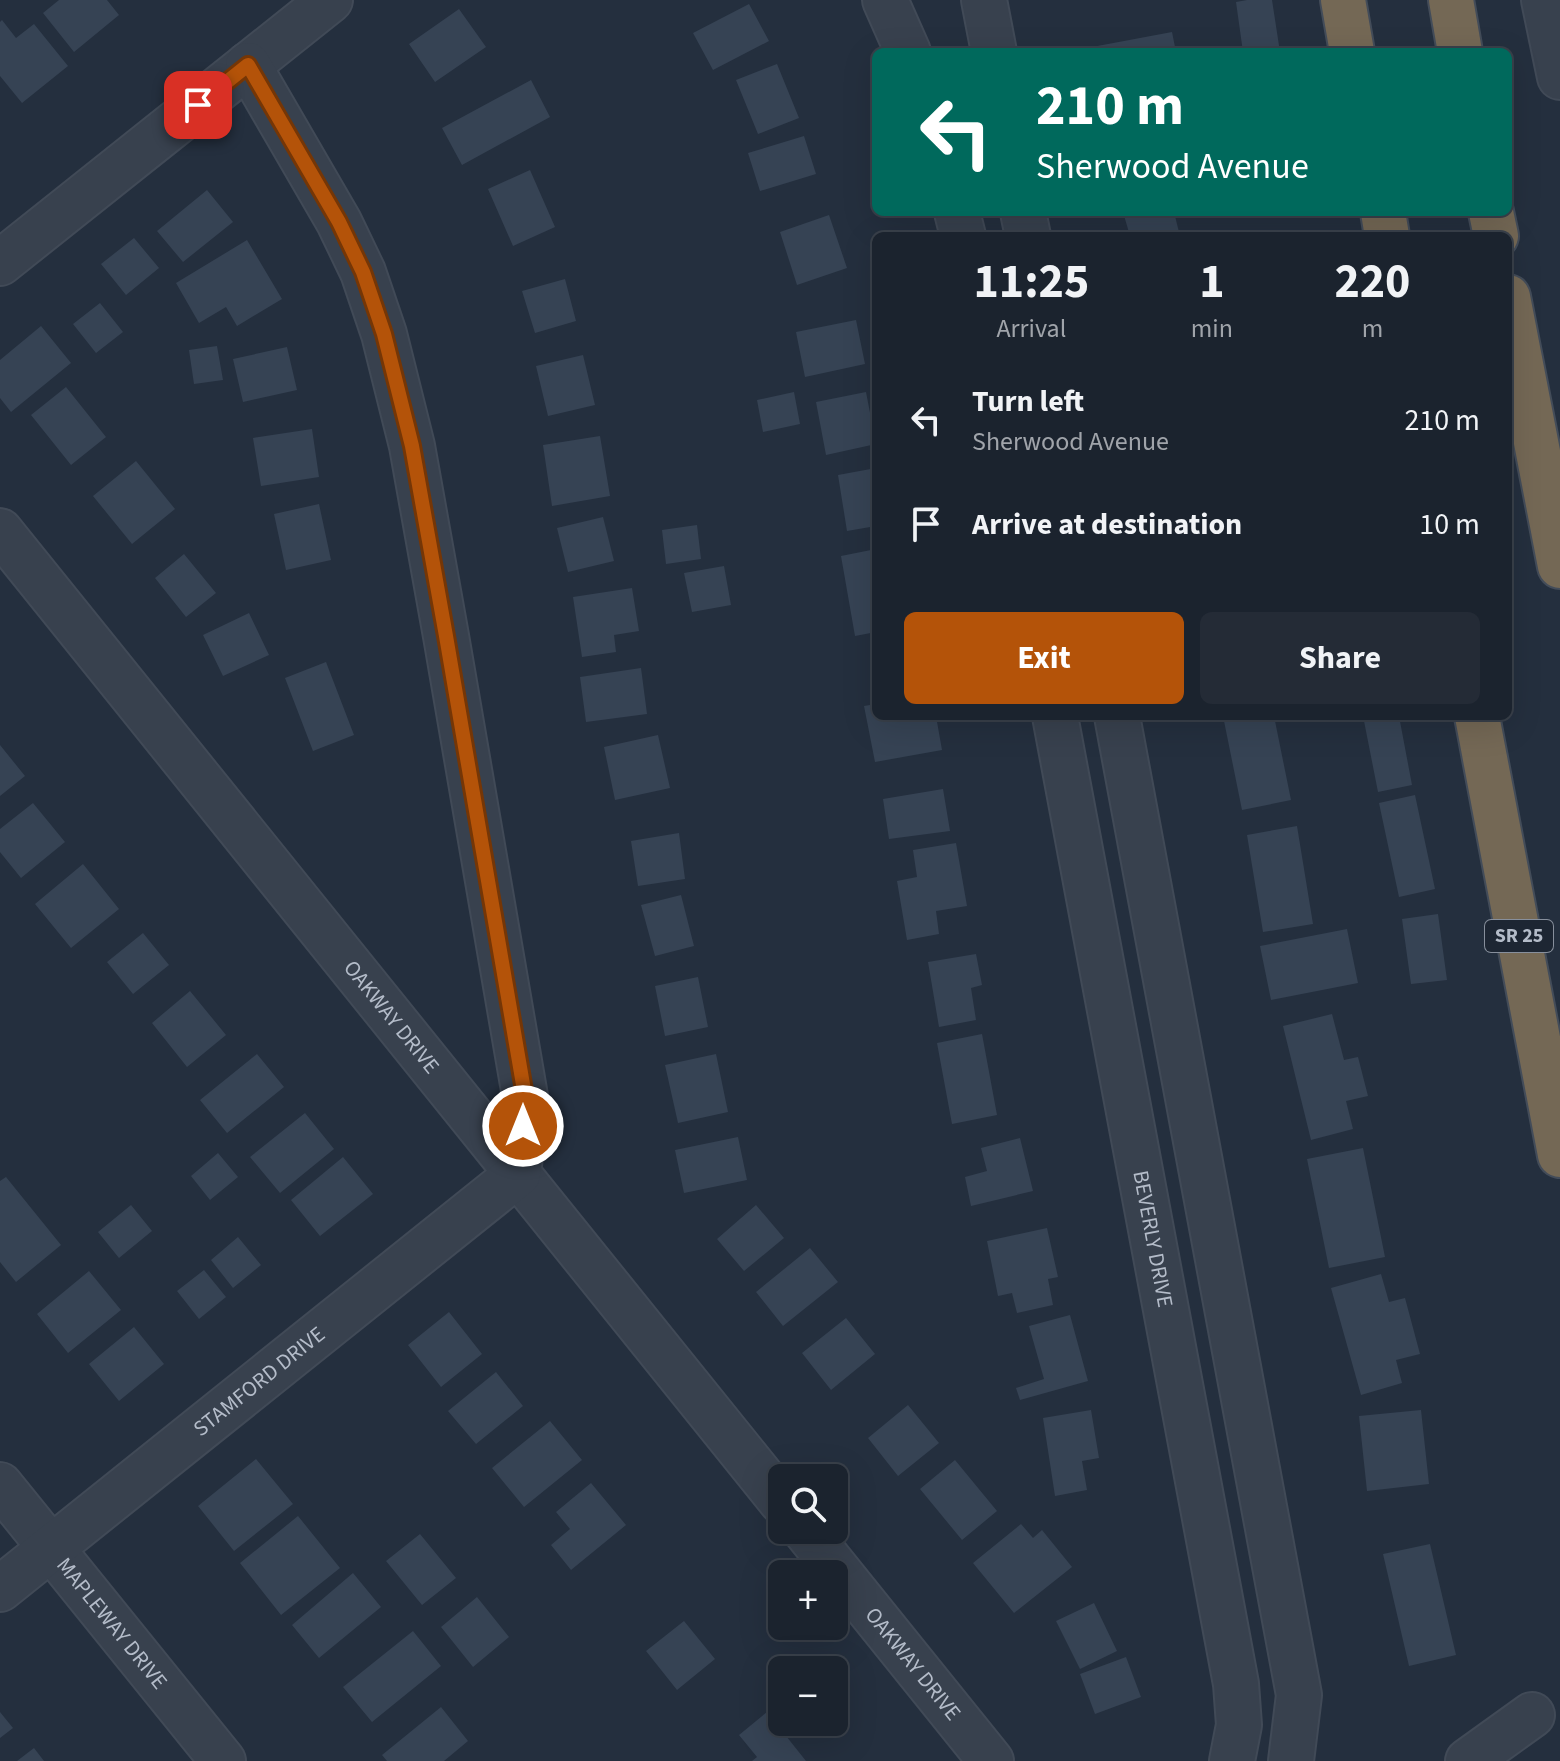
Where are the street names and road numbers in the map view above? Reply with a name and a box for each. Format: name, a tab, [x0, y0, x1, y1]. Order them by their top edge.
road number: SR 25	[1485, 920, 1553, 952]
street label: OAKWAY DRIVE	[336, 953, 447, 1081]
street label: BEVERLY DRIVE	[1124, 1168, 1181, 1310]
street label: STAMFORD DRIVE	[186, 1319, 332, 1444]
street label: MAPLEWAY DRIVE	[49, 1551, 175, 1696]
street label: OAKWAY DRIVE	[857, 1600, 968, 1728]

